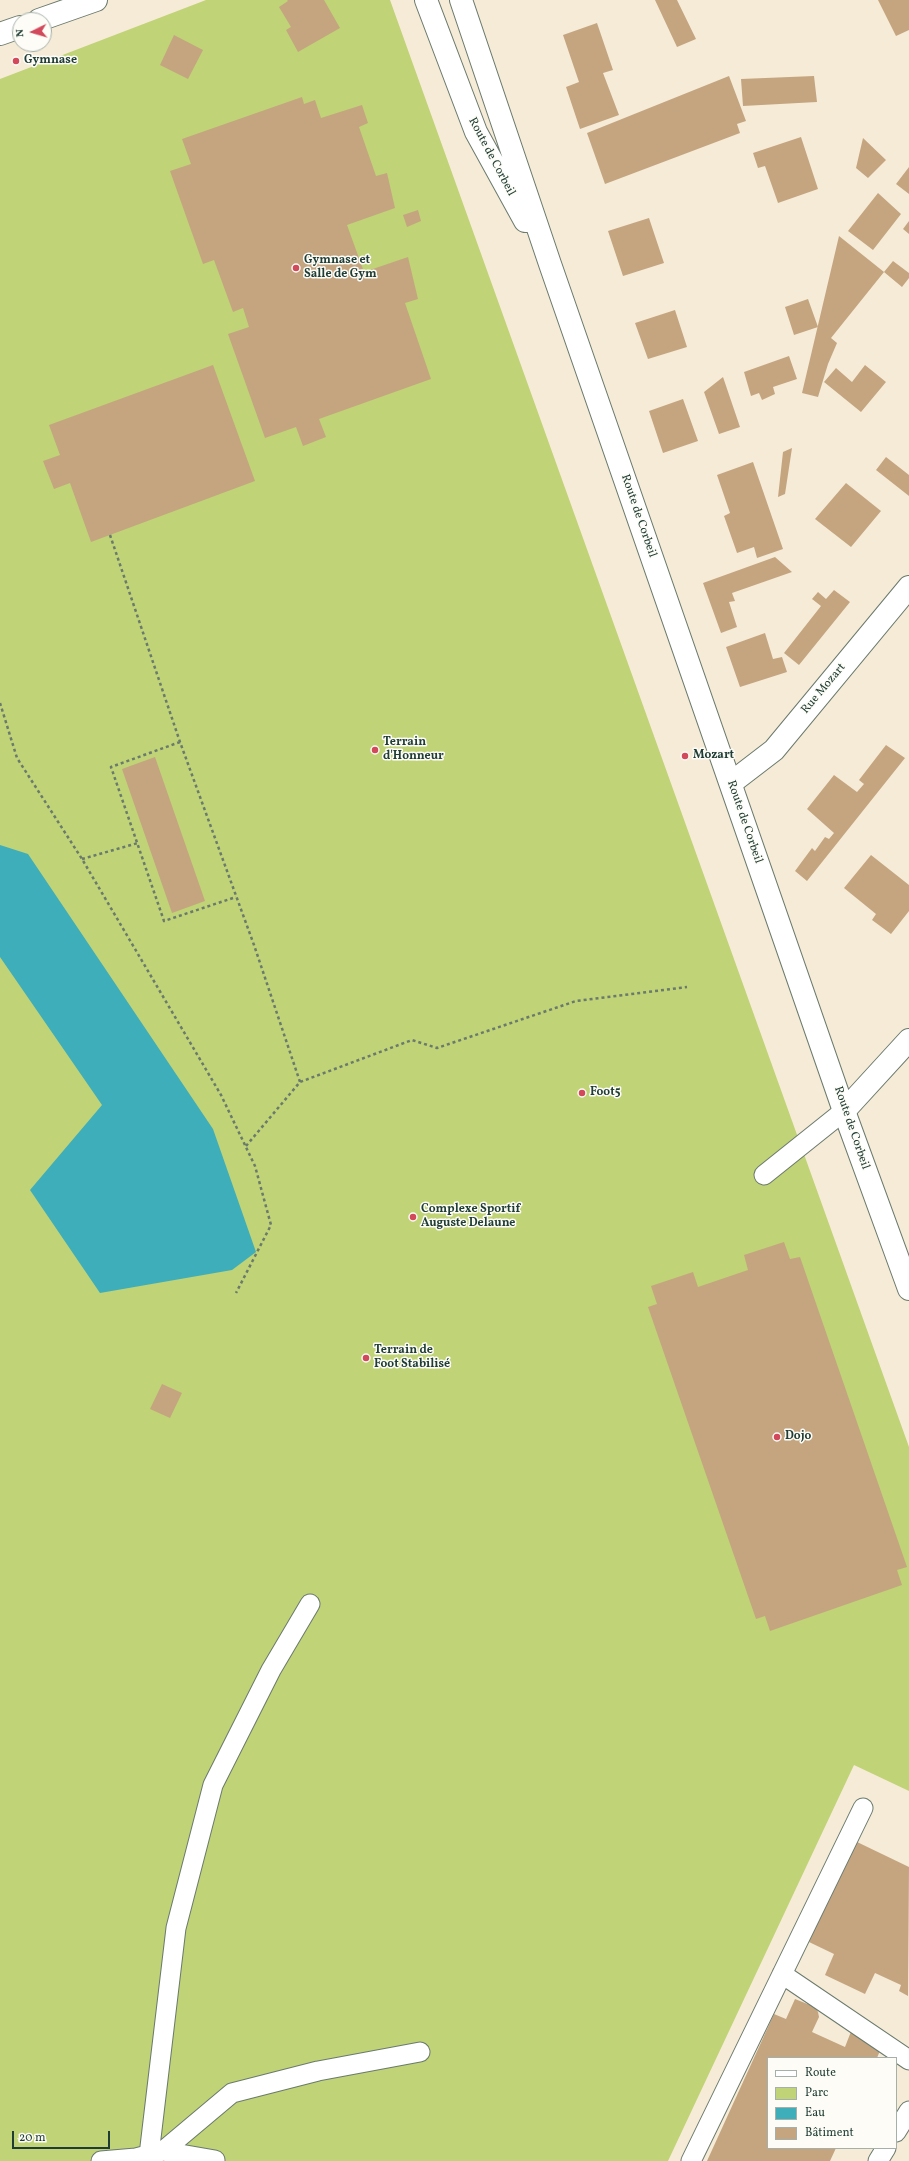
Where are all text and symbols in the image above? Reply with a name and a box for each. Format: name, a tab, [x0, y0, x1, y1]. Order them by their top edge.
north arrow	[12, 12, 52, 52]
text: N	[13, 28, 28, 38]
place label: Gymnase	[24, 54, 77, 68]
marker: Gymnase	[11, 56, 21, 66]
street label: Route de Corbeil	[464, 115, 518, 199]
place label: Gymnase et Salle de Gym	[304, 254, 377, 282]
marker: Gymnase et Salle de Gym	[291, 263, 301, 273]
street label: Route de Corbeil	[617, 473, 659, 559]
street label: Rue Mozart	[799, 661, 849, 717]
place label: Terrain d'Honneur	[383, 736, 444, 764]
marker: Terrain d'Honneur	[370, 745, 380, 755]
place label: Mozart	[693, 749, 734, 763]
marker: Mozart	[680, 751, 690, 761]
street label: Route de Corbeil	[723, 779, 765, 865]
street label: Route de Corbeil	[830, 1085, 872, 1171]
place label: Foot5	[590, 1086, 620, 1100]
marker: Foot5	[577, 1088, 587, 1098]
place label: Complexe Sportif Auguste Delaune	[421, 1203, 520, 1231]
marker: Complexe Sportif Auguste Delaune	[408, 1212, 418, 1222]
place label: Terrain de Foot Stabilisé	[374, 1344, 450, 1372]
marker: Terrain de Foot Stabilisé	[361, 1353, 371, 1363]
place label: Dojo	[785, 1430, 811, 1444]
marker: Dojo	[772, 1432, 782, 1442]
legend	[767, 2057, 897, 2149]
text: Route	[805, 2065, 836, 2081]
text: Parc	[805, 2085, 828, 2101]
text: Eau	[805, 2105, 825, 2121]
scale bar	[14, 2123, 112, 2149]
text: Bâtiment	[805, 2125, 854, 2141]
text: 20 m	[19, 2130, 46, 2146]

